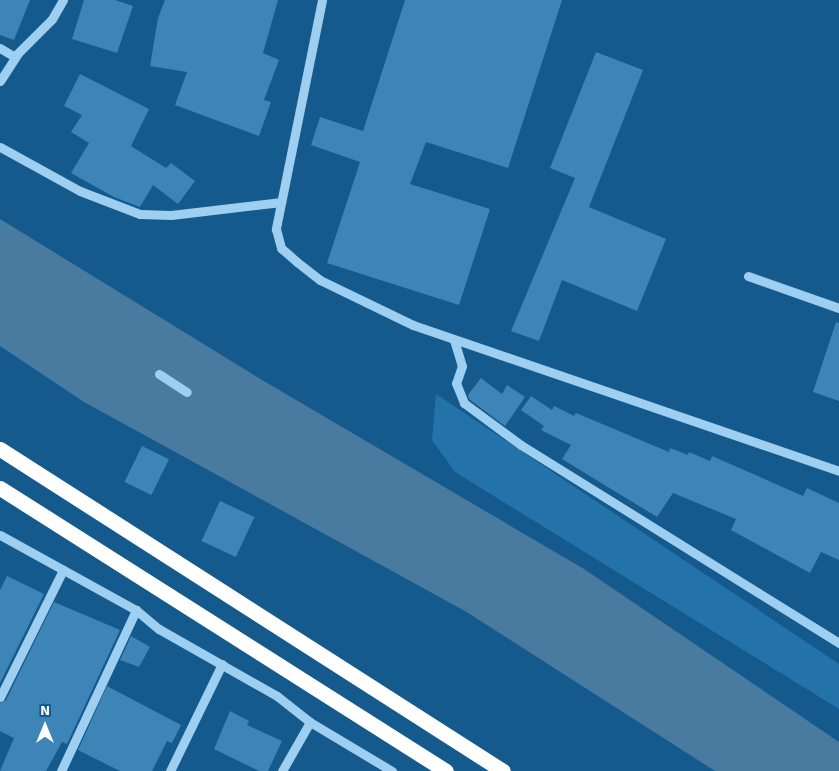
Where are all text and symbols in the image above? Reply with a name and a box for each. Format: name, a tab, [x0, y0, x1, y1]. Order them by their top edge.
north arrow	[20, 701, 70, 751]
text: N	[40, 702, 50, 719]

